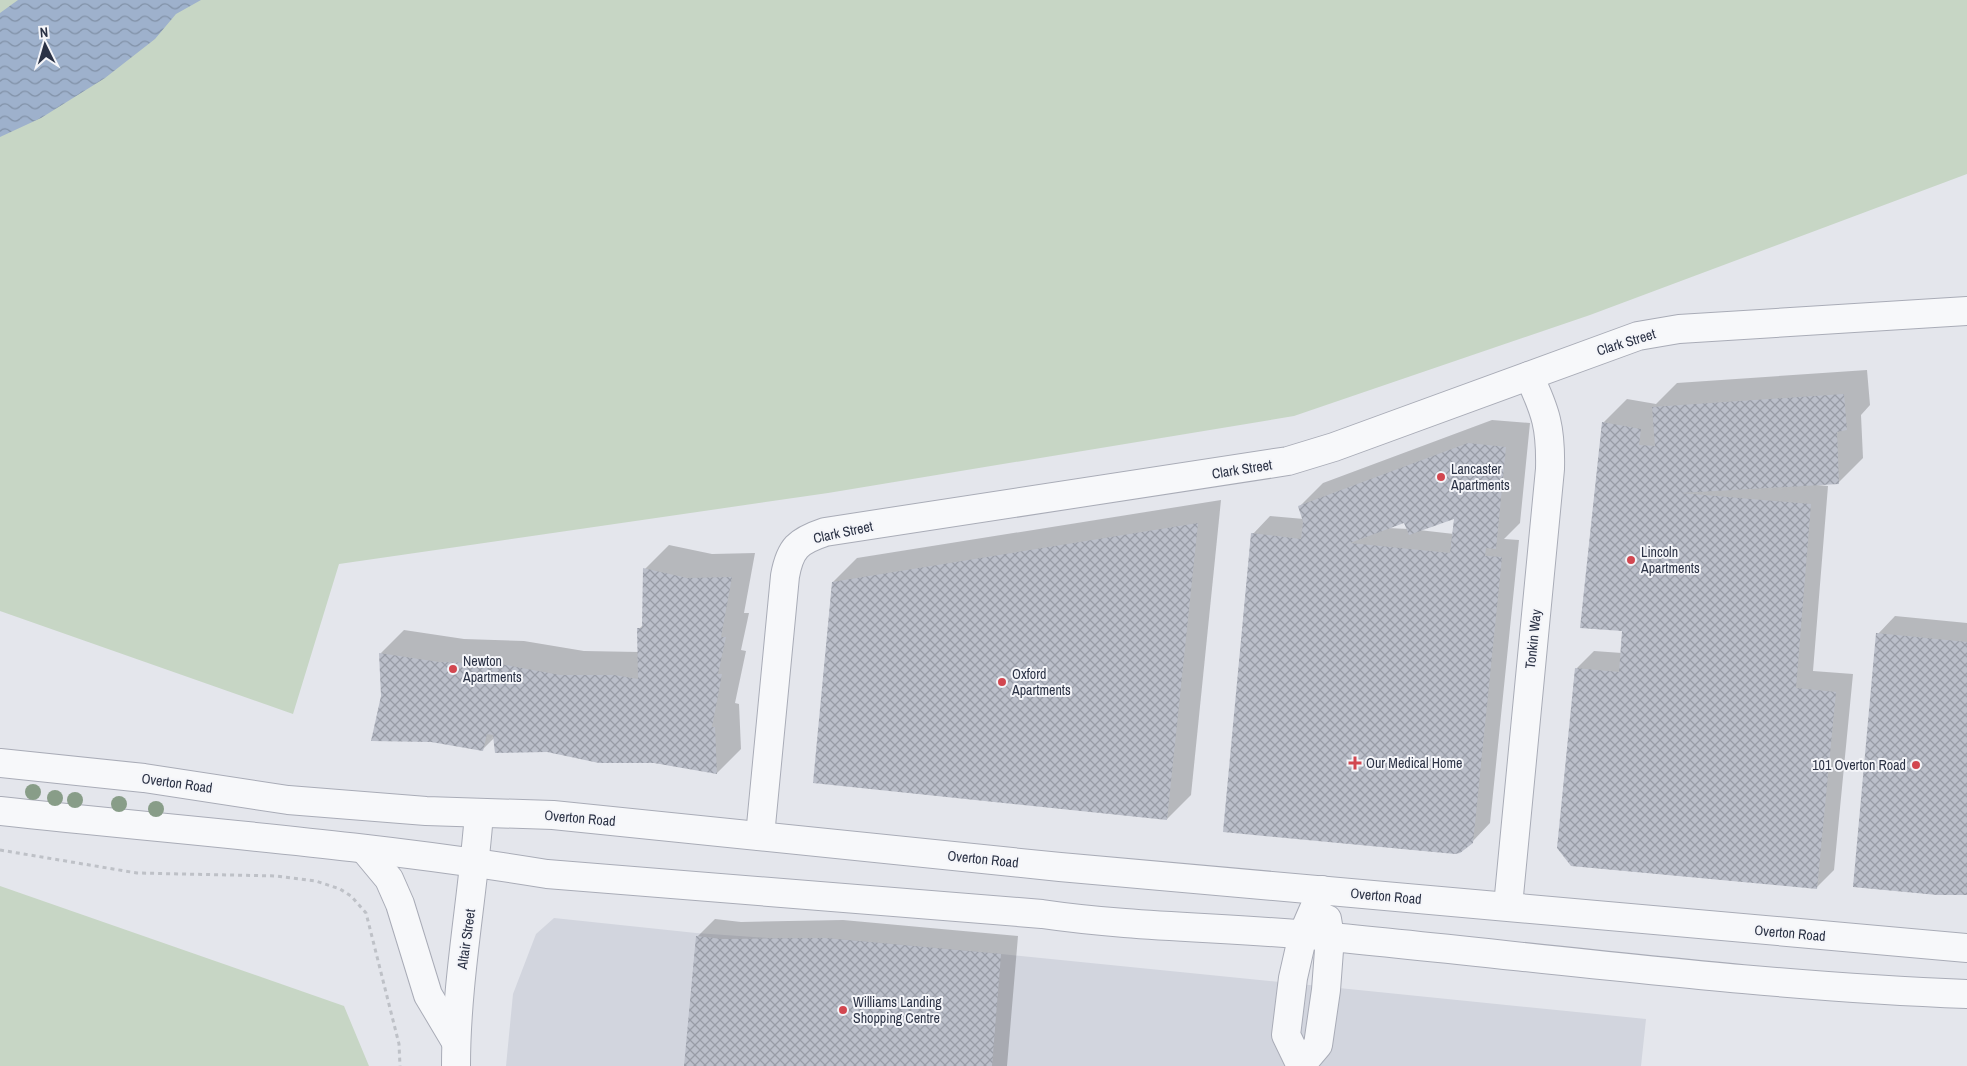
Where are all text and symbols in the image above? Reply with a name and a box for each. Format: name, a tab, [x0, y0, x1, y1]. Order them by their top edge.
north arrow	[20, 20, 70, 70]
text: N	[39, 23, 49, 41]
street label: Clark Street	[1594, 325, 1658, 359]
street label: Clark Street	[1211, 455, 1273, 483]
place label: Lancaster Apartments	[1450, 460, 1510, 494]
marker: Lancaster Apartments	[1435, 471, 1447, 483]
street label: Clark Street	[811, 517, 875, 547]
place label: Lincoln Apartments	[1640, 543, 1700, 577]
marker: Lincoln Apartments	[1625, 554, 1637, 566]
street label: Tonkin Way	[1521, 608, 1545, 670]
place label: Newton Apartments	[462, 652, 522, 686]
marker: Newton Apartments	[447, 663, 459, 675]
place label: Oxford Apartments	[1011, 665, 1071, 699]
marker: Oxford Apartments	[996, 676, 1008, 688]
place label: Our Medical Home	[1366, 754, 1462, 772]
marker: Our Medical Home	[1348, 756, 1362, 770]
place label: 101 Overton Road	[1812, 756, 1906, 774]
marker: 101 Overton Road	[1910, 759, 1922, 771]
street label: Overton Road	[140, 769, 214, 797]
street label: Overton Road	[544, 806, 616, 830]
street label: Overton Road	[947, 846, 1019, 872]
street label: Overton Road	[1350, 884, 1422, 908]
street label: Altair Street	[453, 908, 479, 971]
street label: Overton Road	[1754, 921, 1826, 945]
place label: Williams Landing Shopping Centre	[853, 993, 942, 1027]
marker: Williams Landing Shopping Centre	[837, 1004, 849, 1016]

